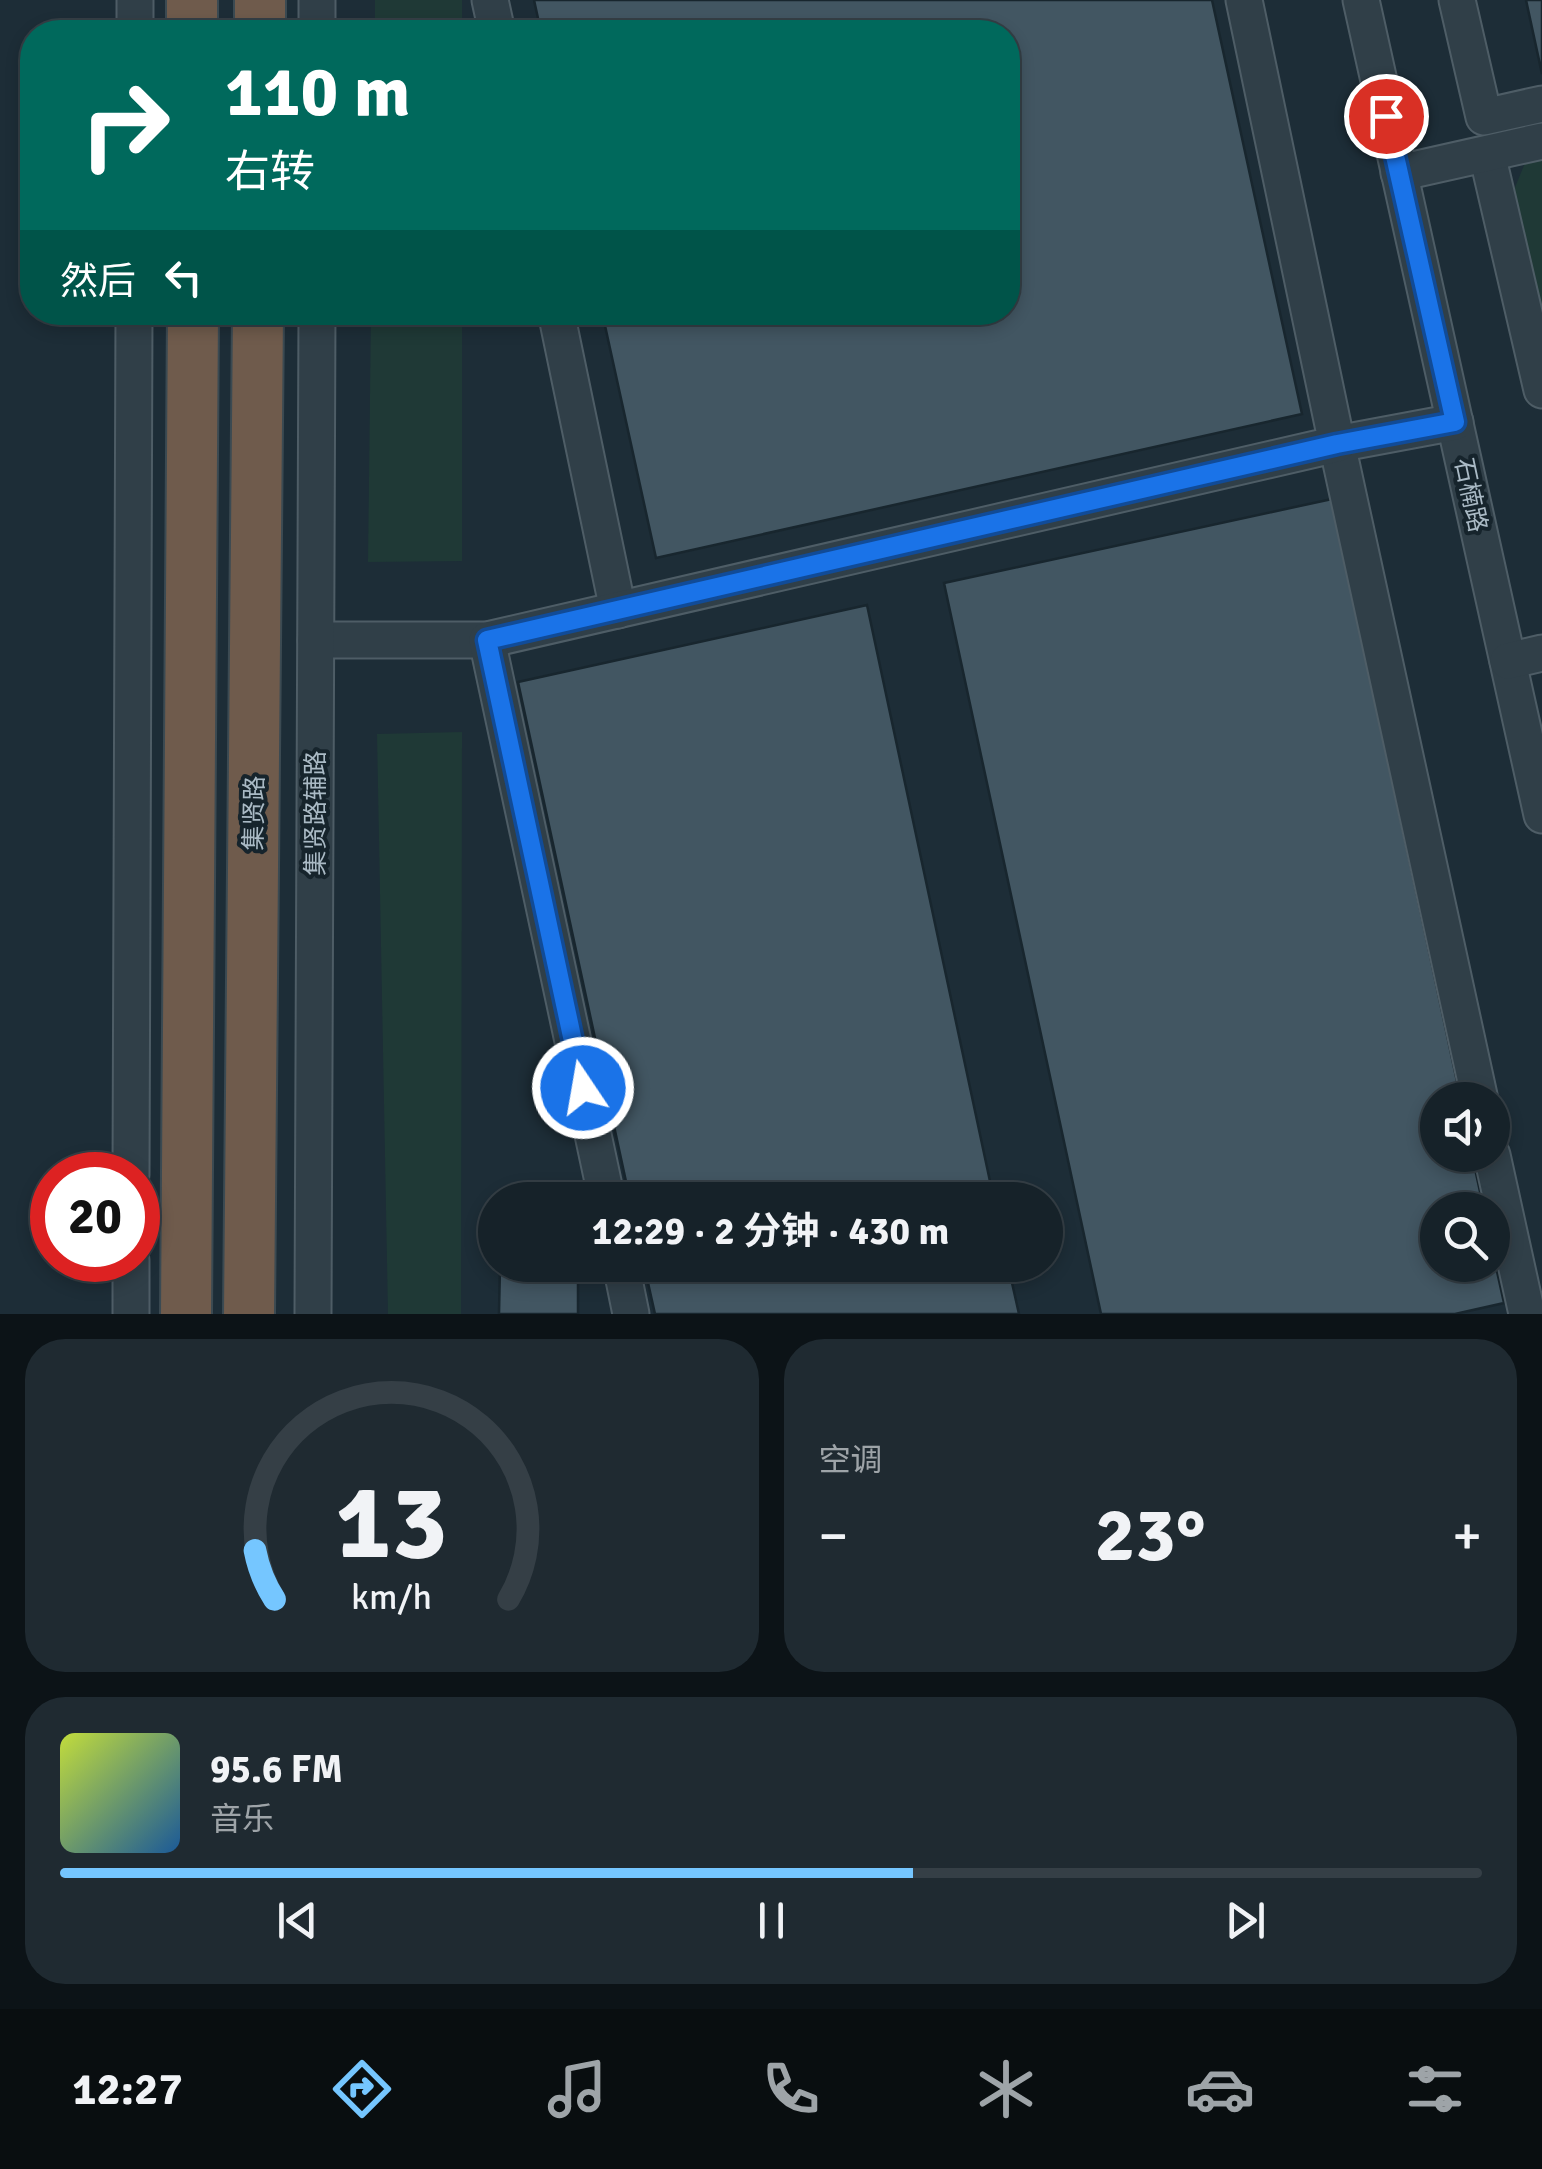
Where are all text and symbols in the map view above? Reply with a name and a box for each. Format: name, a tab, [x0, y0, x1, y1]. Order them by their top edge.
text: 110 m	[225, 49, 410, 135]
icon: right	[60, 60, 190, 190]
pin	[1344, 74, 1429, 159]
icon: arrive	[1359, 89, 1414, 144]
text: 右转	[225, 145, 315, 200]
icon: left	[156, 250, 211, 305]
text: 然后	[60, 258, 136, 305]
street label: 石楠路	[1448, 455, 1494, 535]
street label: 集贤路辅路	[300, 750, 331, 876]
street label: 集贤路	[238, 775, 270, 851]
position arrow	[531, 1036, 635, 1140]
map controls	[1420, 1082, 1510, 1282]
button: sound	[1420, 1082, 1510, 1172]
speed limit sign: 20	[30, 1152, 160, 1282]
button: search	[1420, 1192, 1510, 1282]
text: 12:29 · 2 分钟 · 430 m	[592, 1208, 949, 1255]
text: 空调	[819, 1441, 883, 1480]
text: 13	[336, 1459, 448, 1587]
text: 23°	[1095, 1489, 1206, 1582]
text: −	[819, 1502, 848, 1570]
text: +	[1452, 1502, 1482, 1570]
text: km/h	[351, 1575, 432, 1619]
text: 95.6 FM	[210, 1746, 343, 1793]
text: 音乐	[210, 1800, 274, 1839]
icon: previous	[270, 1893, 325, 1948]
icon: pause	[744, 1893, 799, 1948]
icon: next	[1218, 1893, 1273, 1948]
icon: directions	[327, 2054, 397, 2124]
icon: music	[542, 2054, 612, 2124]
icon: phone	[756, 2054, 826, 2124]
icon: climate	[971, 2054, 1041, 2124]
icon: car	[1185, 2054, 1255, 2124]
icon: filters	[1400, 2054, 1470, 2124]
text: 12:27	[72, 2062, 183, 2117]

